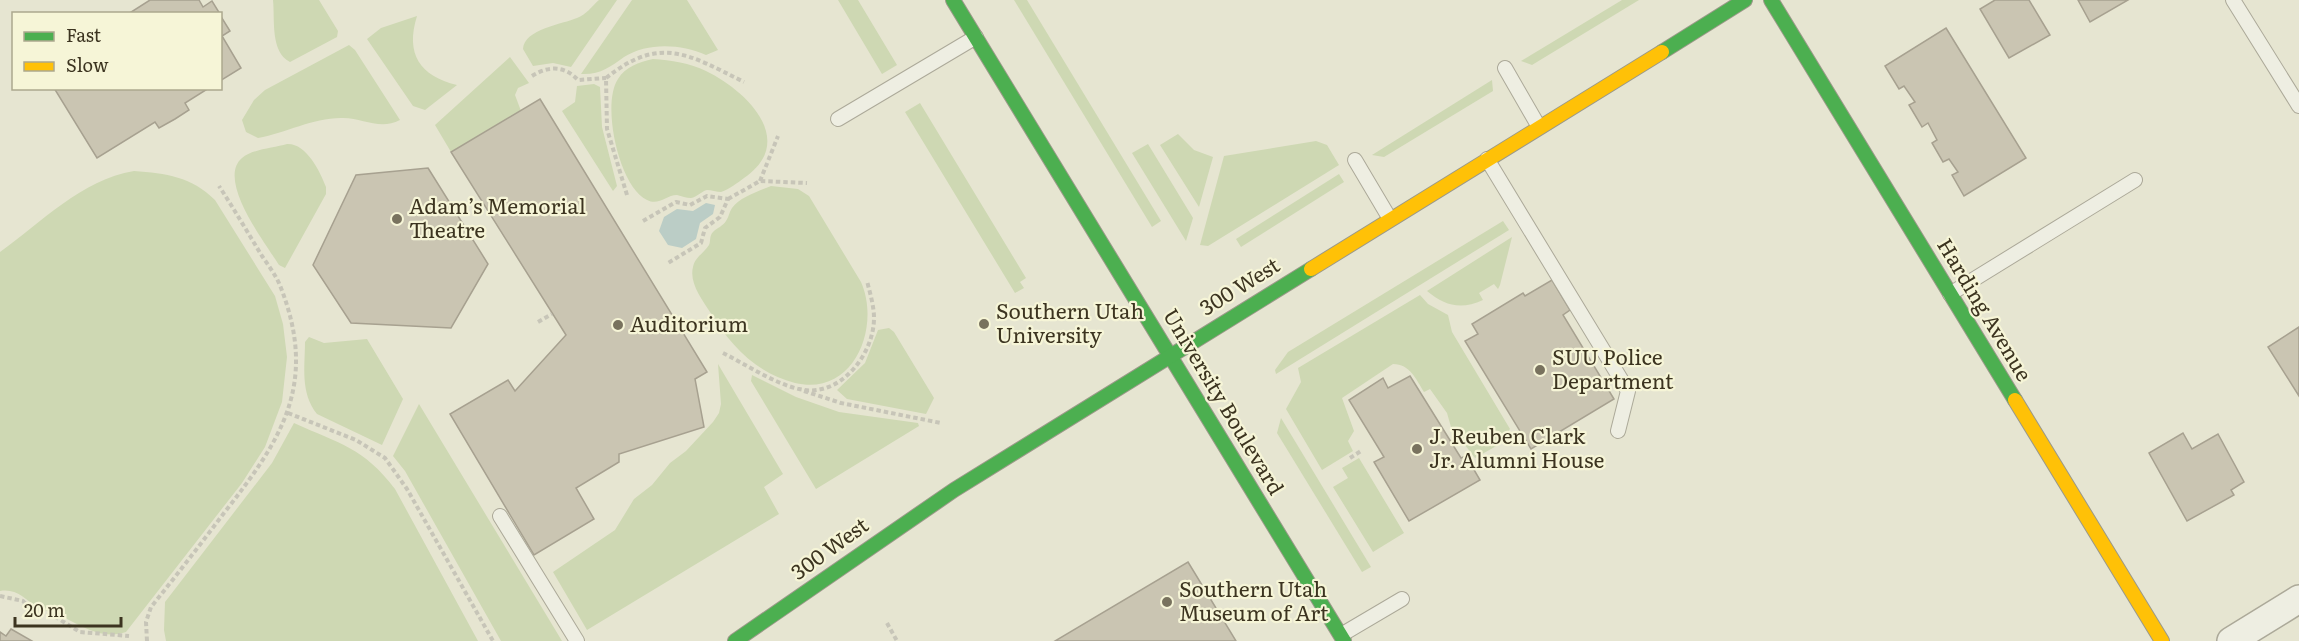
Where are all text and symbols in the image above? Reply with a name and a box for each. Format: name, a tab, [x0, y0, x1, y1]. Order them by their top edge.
legend	[12, 12, 222, 90]
text: Fast	[66, 21, 102, 48]
text: Slow	[66, 51, 109, 78]
place label: Adam’s Memorial Theatre	[409, 189, 586, 244]
marker: Adam’s Memorial Theatre	[390, 212, 404, 226]
street label: Harding Avenue	[1931, 231, 2041, 386]
street label: 300 West	[1193, 248, 1285, 322]
place label: Southern Utah University	[996, 294, 1144, 349]
street label: University Boulevard	[1157, 302, 1293, 500]
place label: Auditorium	[630, 307, 748, 338]
marker: Southern Utah University	[977, 317, 991, 331]
marker: Auditorium	[611, 318, 625, 332]
place label: SUU Police Department	[1552, 340, 1674, 395]
marker: SUU Police Department	[1533, 363, 1547, 377]
place label: J. Reuben Clark Jr. Alumni House	[1429, 419, 1604, 474]
marker: J. Reuben Clark Jr. Alumni House	[1410, 442, 1424, 456]
street label: 300 West	[783, 508, 874, 586]
place label: Southern Utah Museum of Art	[1179, 572, 1329, 627]
scale bar	[15, 590, 122, 628]
marker: Southern Utah Museum of Art	[1160, 595, 1174, 609]
text: 20 m	[24, 596, 65, 623]

